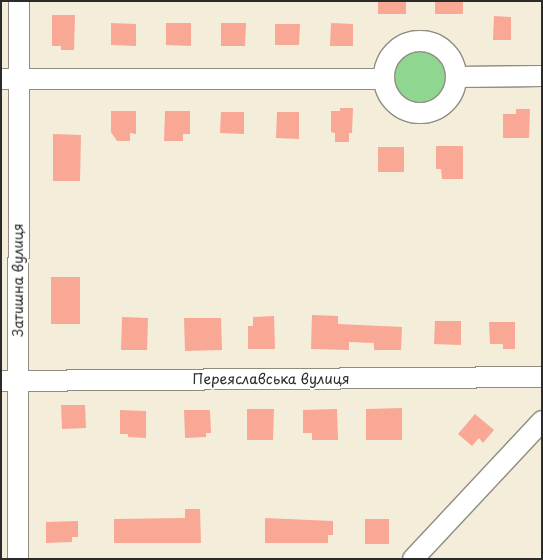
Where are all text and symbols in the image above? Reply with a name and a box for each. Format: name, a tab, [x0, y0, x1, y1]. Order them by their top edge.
street label: Затишна вулиця	[10, 223, 26, 337]
street label: Переяславська вулиця	[192, 371, 350, 387]

